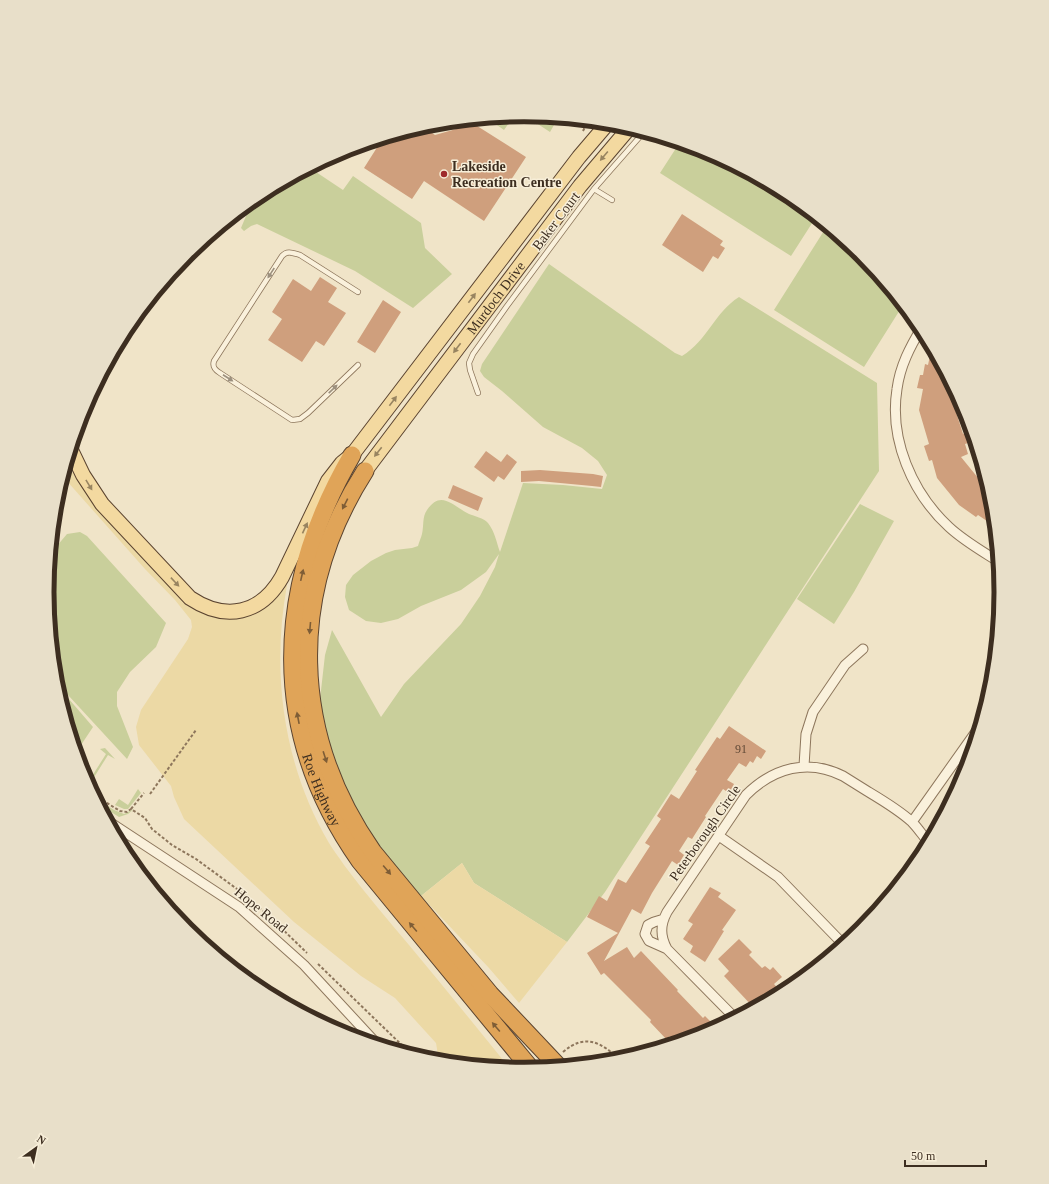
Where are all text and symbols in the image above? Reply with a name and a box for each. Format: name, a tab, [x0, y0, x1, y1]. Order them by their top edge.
one-way arrow	[600, 151, 609, 162]
place label: Lakeside Recreation Centre	[452, 159, 562, 190]
marker: Lakeside Recreation Centre	[439, 169, 449, 179]
street label: Baker Court	[529, 189, 583, 253]
street label: Murdoch Drive	[464, 259, 528, 337]
one-way arrow	[267, 267, 275, 278]
one-way arrow	[468, 293, 476, 304]
one-way arrow	[453, 343, 461, 354]
one-way arrow	[223, 374, 233, 382]
one-way arrow	[329, 385, 338, 394]
one-way arrow	[388, 396, 397, 407]
one-way arrow	[374, 446, 382, 457]
one-way arrow	[86, 479, 93, 491]
one-way arrow	[342, 498, 348, 510]
one-way arrow	[302, 522, 308, 534]
one-way arrow	[299, 569, 305, 582]
one-way arrow	[170, 577, 179, 587]
one-way arrow	[306, 622, 313, 634]
one-way arrow	[295, 712, 301, 724]
house number: 91	[735, 742, 747, 756]
one-way arrow	[322, 751, 328, 763]
street label: Roe Highway	[300, 752, 344, 829]
street label: Peterborough Circle	[666, 782, 744, 884]
one-way arrow	[382, 864, 391, 875]
street label: Hope Road	[232, 884, 290, 936]
one-way arrow	[409, 922, 418, 932]
one-way arrow	[492, 1022, 501, 1033]
north arrow	[16, 1128, 56, 1168]
text: N	[35, 1132, 48, 1147]
scale bar	[905, 1142, 986, 1168]
text: 50 m	[911, 1149, 936, 1163]

